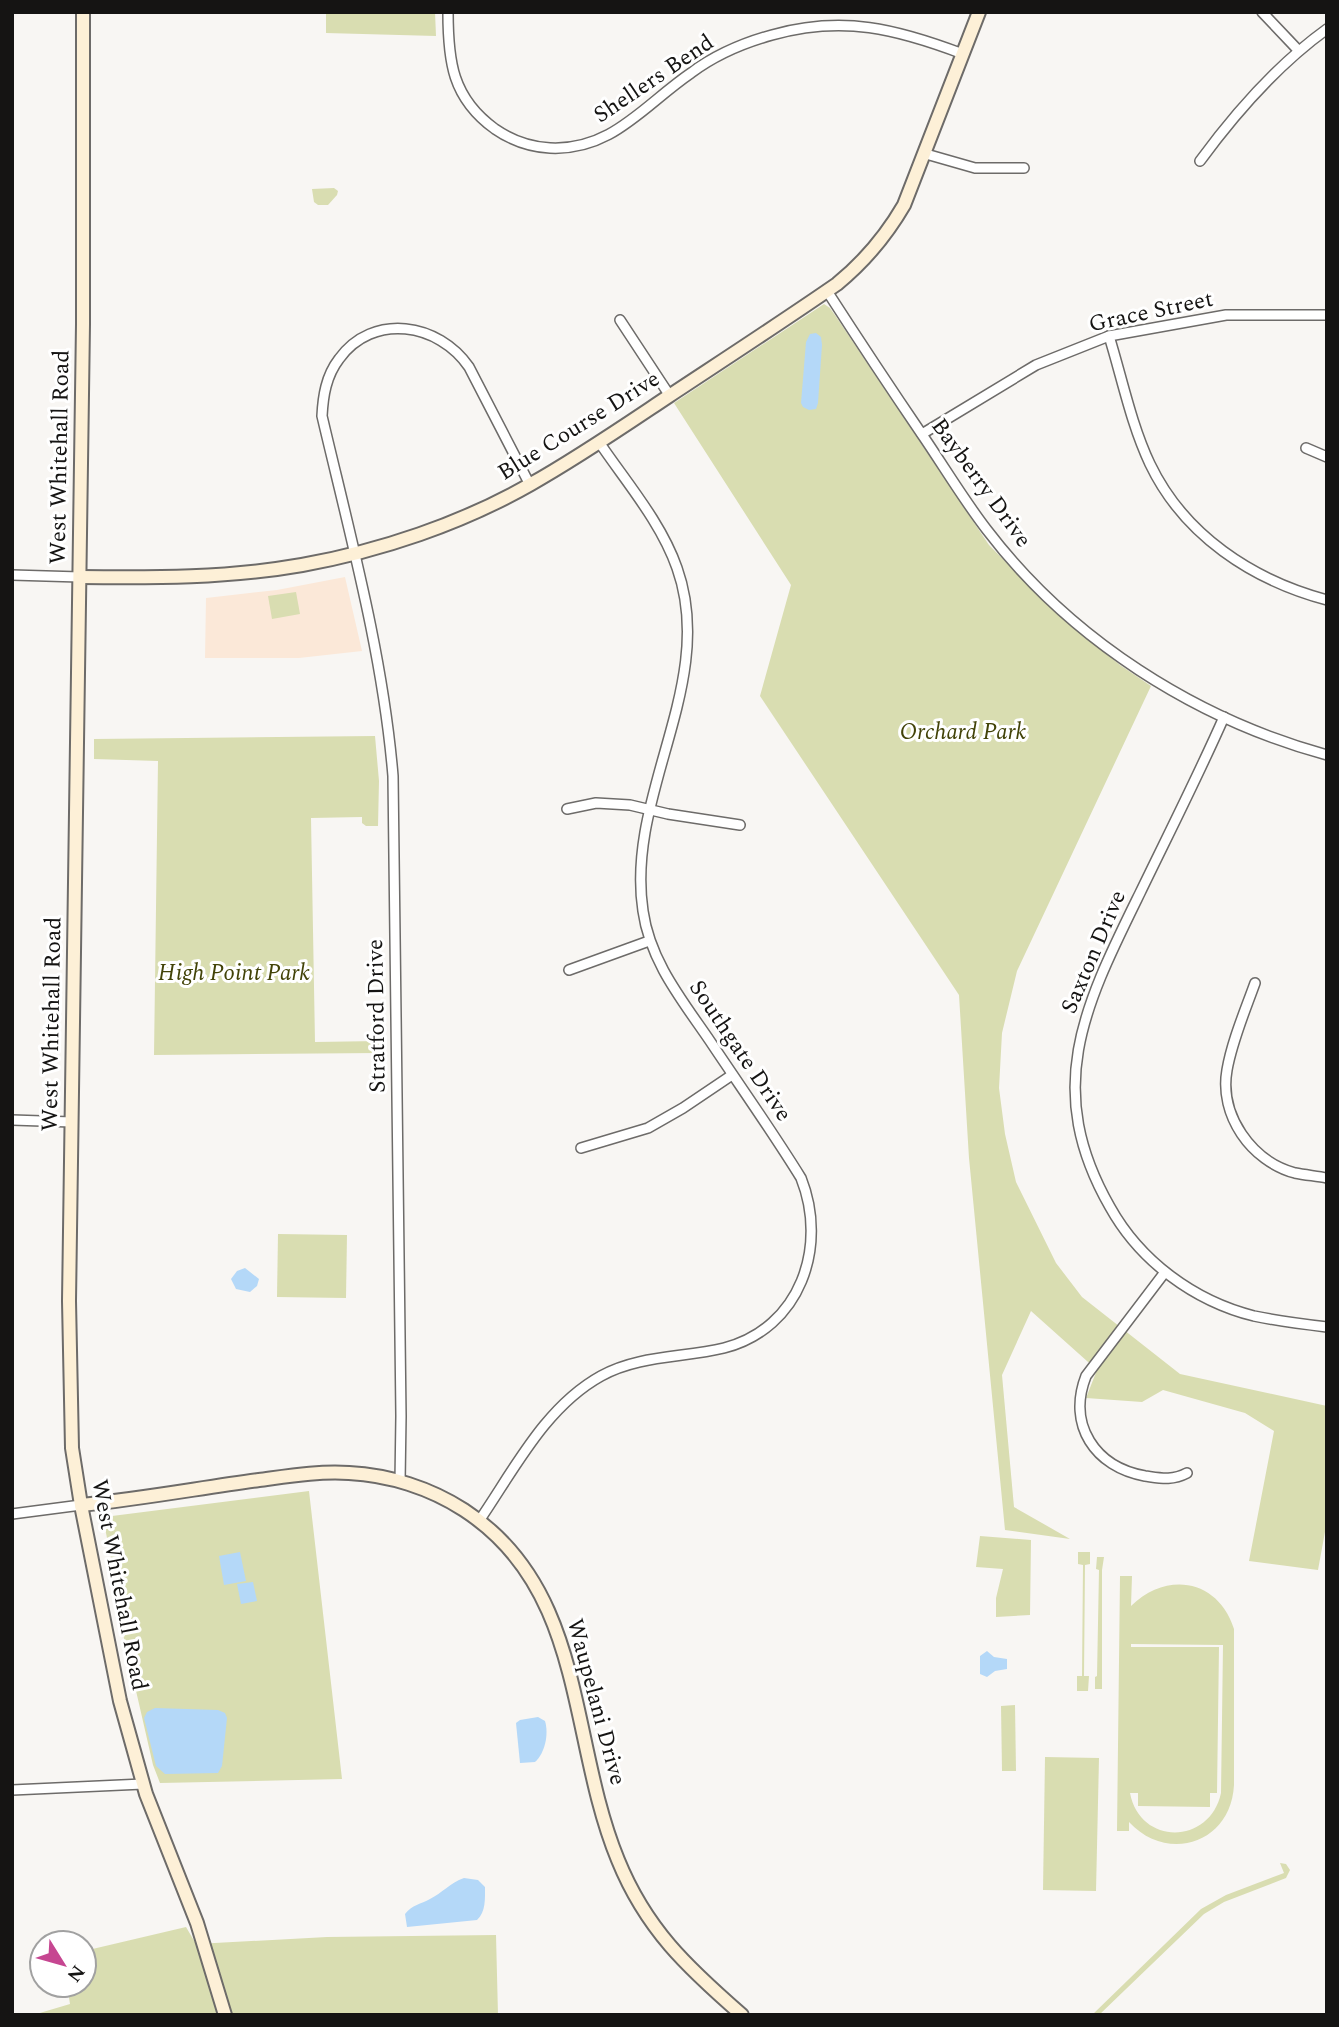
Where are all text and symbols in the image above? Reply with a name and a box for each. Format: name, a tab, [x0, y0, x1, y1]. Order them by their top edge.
street label: Shellers Bend	[587, 26, 721, 132]
street label: Grace Street	[1085, 282, 1217, 342]
street label: West Whitehall Road	[41, 349, 79, 565]
street label: Blue Course Drive	[491, 362, 667, 490]
street label: Bayberry Drive	[922, 411, 1040, 555]
park label: Orchard Park	[900, 715, 1027, 750]
street label: Saxton Drive	[1052, 885, 1136, 1019]
street label: West Whitehall Road	[33, 916, 71, 1132]
street label: Stratford Drive	[358, 939, 396, 1093]
park label: High Point Park	[158, 956, 310, 991]
street label: Southgate Drive	[680, 973, 800, 1129]
street label: West Whitehall Road	[81, 1476, 157, 1694]
street label: Waupelani Drive	[557, 1615, 635, 1789]
north arrow	[28, 1929, 98, 1999]
text: N	[59, 1958, 92, 1988]

